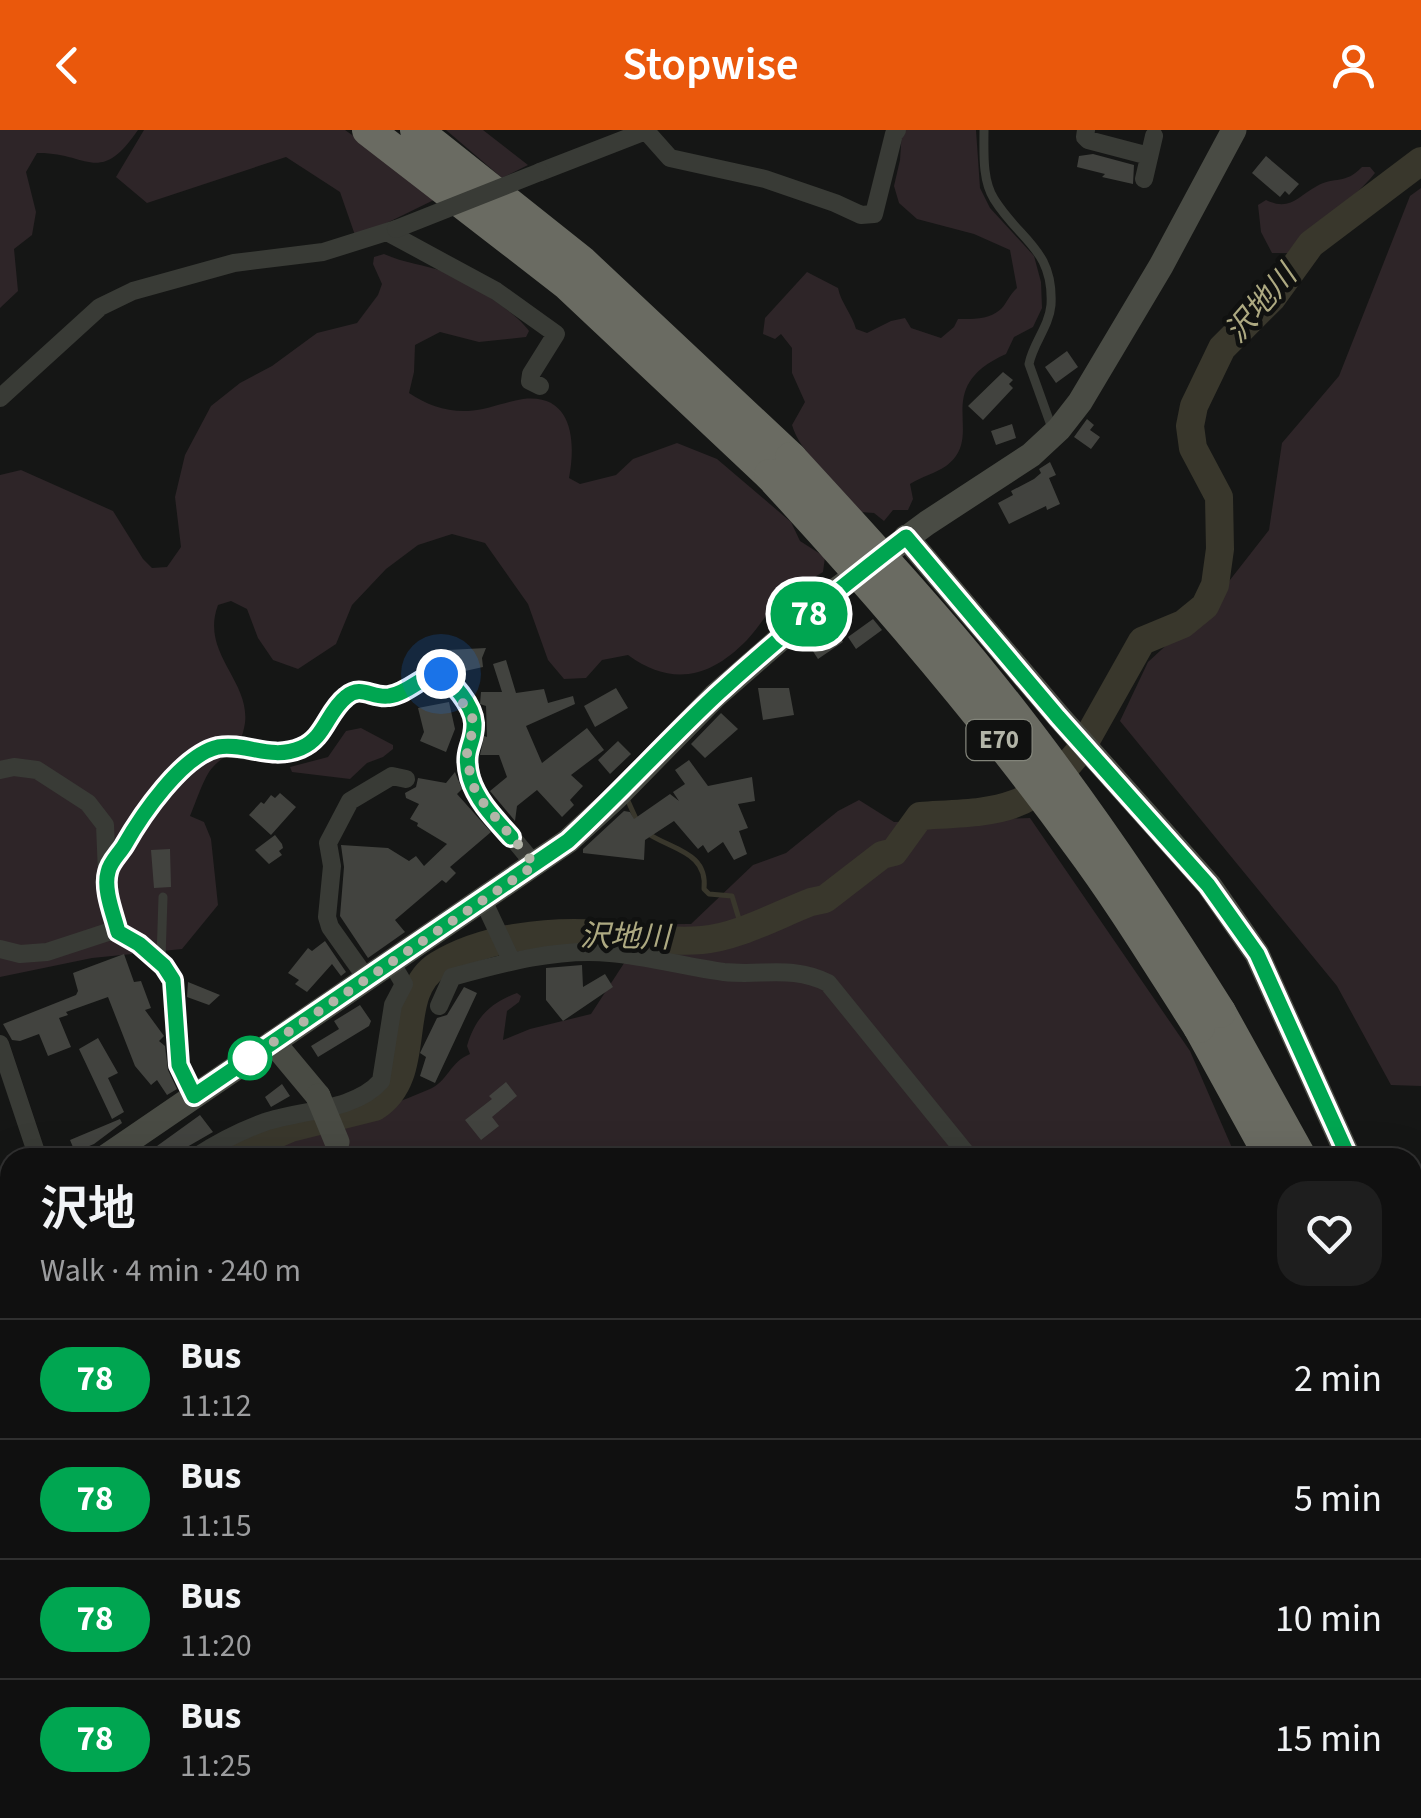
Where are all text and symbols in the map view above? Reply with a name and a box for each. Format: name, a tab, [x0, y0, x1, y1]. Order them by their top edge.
text: Stopwise	[622, 33, 799, 97]
icon: back	[40, 38, 95, 93]
icon: person	[1326, 38, 1381, 93]
water label: 沢地川	[1215, 254, 1309, 352]
line badge: 78	[764, 582, 854, 646]
text: 78	[791, 589, 827, 639]
your location	[416, 649, 466, 699]
road number: E70	[966, 720, 1032, 760]
water label: 沢地川	[580, 915, 673, 959]
unlabelled marker	[229, 1037, 271, 1079]
text: 沢地	[40, 1176, 136, 1244]
button: heart	[1277, 1181, 1382, 1286]
text: Walk · 4 min · 240 m	[40, 1248, 301, 1294]
text: Bus	[180, 1329, 241, 1383]
text: 2 min	[1294, 1352, 1382, 1406]
text: 78	[77, 1354, 113, 1404]
text: 11:12	[180, 1383, 252, 1429]
text: Bus	[180, 1449, 241, 1503]
text: 5 min	[1294, 1472, 1382, 1526]
text: 78	[77, 1474, 113, 1524]
text: 11:15	[180, 1503, 252, 1549]
text: Bus	[180, 1569, 241, 1623]
text: 10 min	[1275, 1592, 1382, 1646]
text: 78	[77, 1594, 113, 1644]
text: 11:20	[180, 1623, 252, 1669]
text: Bus	[180, 1689, 241, 1743]
text: 15 min	[1275, 1712, 1382, 1766]
text: 78	[77, 1714, 113, 1764]
text: 11:25	[180, 1743, 252, 1789]

